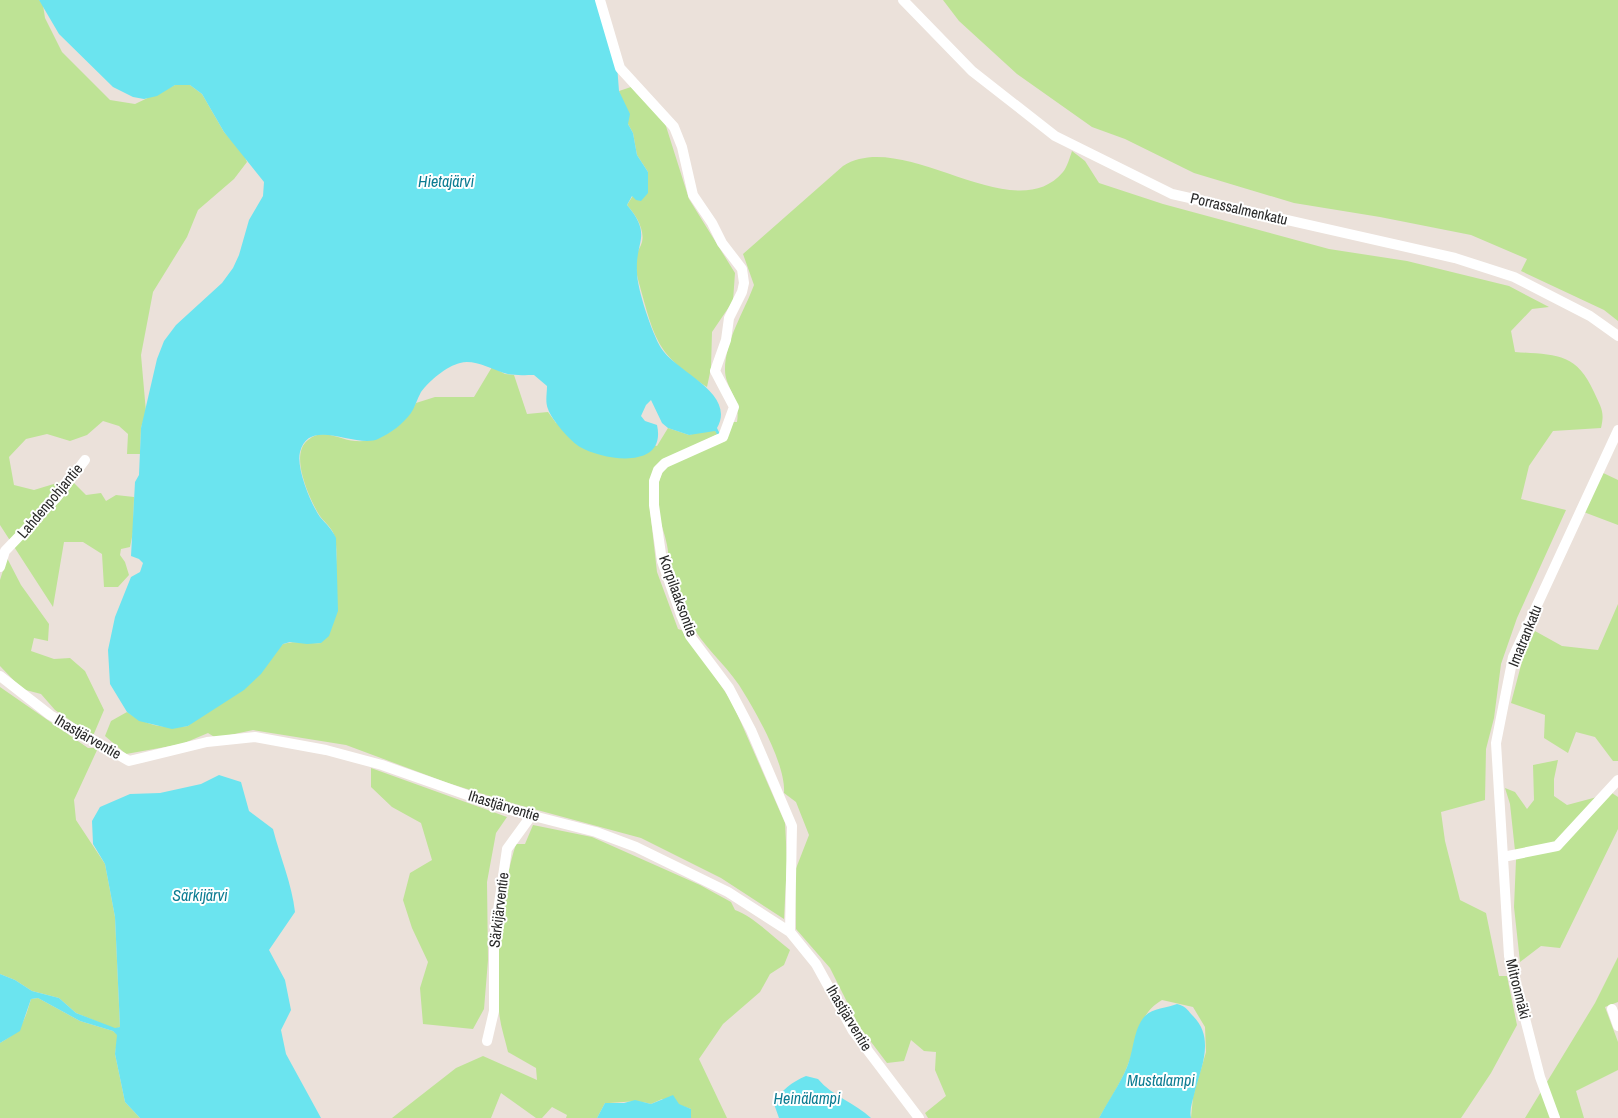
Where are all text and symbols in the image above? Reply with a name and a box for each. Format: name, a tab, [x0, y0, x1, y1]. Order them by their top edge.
water label: Hietajärvi	[418, 170, 474, 192]
street label: Porrassalmenkatu	[1188, 187, 1290, 230]
street label: Lahdenpohjantie	[12, 459, 87, 543]
street label: Korpilaaksontie	[654, 552, 703, 640]
street label: Imatrankatu	[1503, 602, 1546, 670]
street label: Ihastjärventie	[51, 709, 126, 764]
street label: Ihastjärventie	[466, 785, 543, 826]
street label: Särkijärventie	[483, 871, 514, 949]
water label: Särkijärvi	[172, 884, 228, 906]
street label: Mitronmäki	[1501, 956, 1536, 1021]
street label: Ihastjärventie	[821, 981, 878, 1055]
water label: Mustalampi	[1127, 1069, 1195, 1091]
water label: Heinälampi	[773, 1087, 841, 1109]

